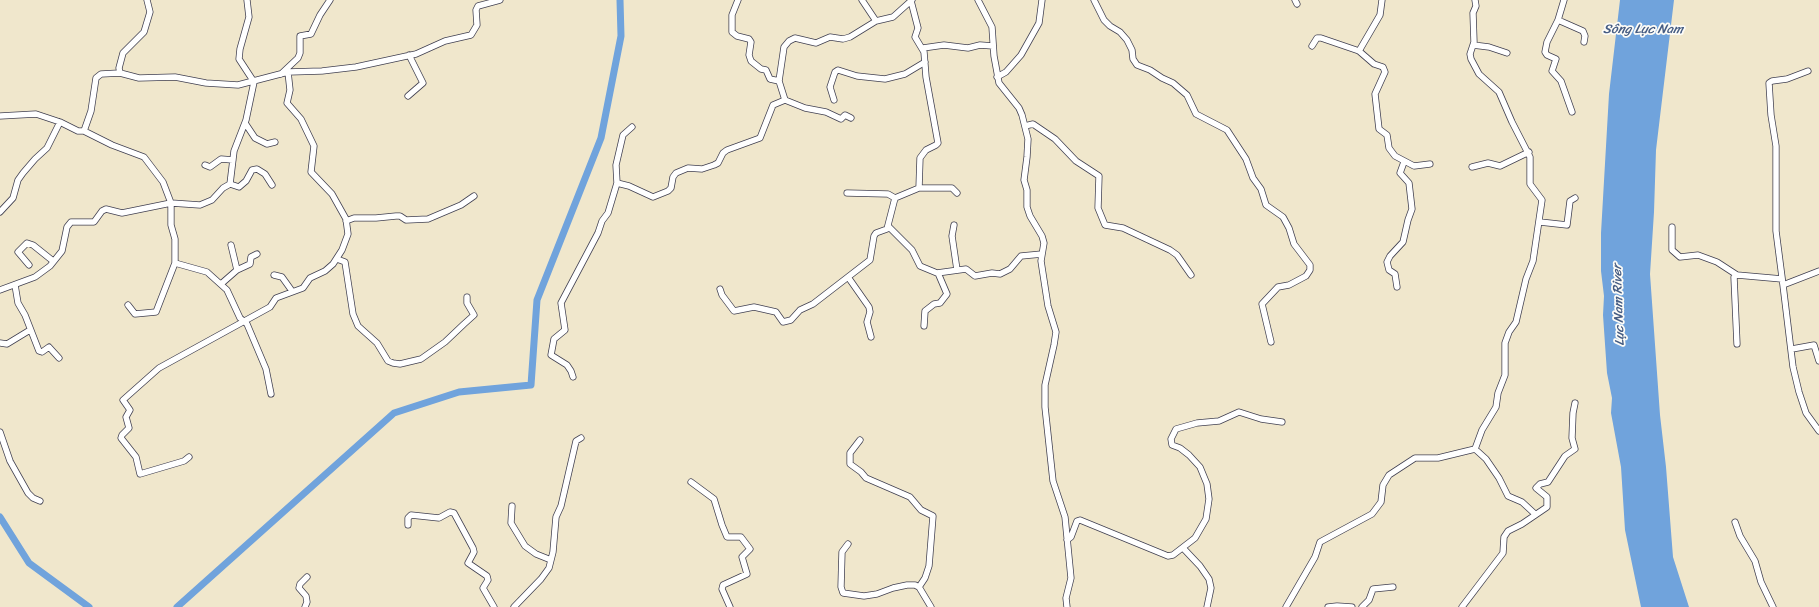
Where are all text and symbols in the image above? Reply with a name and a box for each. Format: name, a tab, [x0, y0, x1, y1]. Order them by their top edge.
water label: Sông Lục Nam	[1603, 22, 1683, 38]
water label: Lục Nam River	[1610, 264, 1628, 346]

